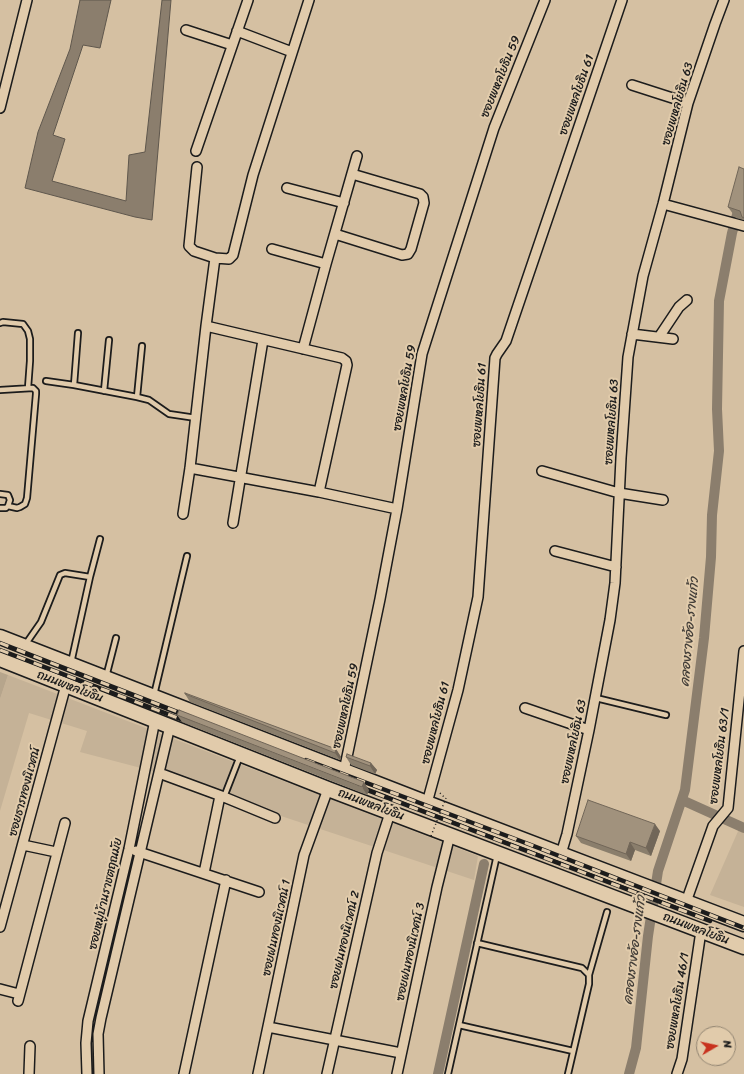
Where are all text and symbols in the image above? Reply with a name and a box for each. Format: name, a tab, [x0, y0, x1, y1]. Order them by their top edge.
street label: ซอยพหลโยธิน 59	[478, 34, 524, 120]
street label: ซอยพหลโยธิน 61	[556, 53, 598, 137]
street label: ซอยพหลโยธิน 63	[659, 61, 697, 147]
street label: ซอยพหลโยธิน 59	[390, 344, 420, 432]
street label: ซอยพหลโยธิน 61	[470, 362, 490, 448]
street label: ซอยพหลโยธิน 63	[602, 379, 622, 465]
water label: คลองรางอ้อ-รางแก้ว	[677, 577, 703, 687]
street label: ซอยพหลโยธิน 59	[330, 662, 362, 750]
street label: ถนนพหลโยธิน	[35, 668, 105, 706]
street label: ซอยพหลโยธิน 61	[419, 680, 453, 766]
street label: ซอยพหลโยธิน 63	[558, 699, 590, 785]
street label: ซอยพหลโยธิน 63/1	[707, 707, 733, 805]
street label: ซอยธารทองนิเวศน์	[6, 746, 44, 838]
street label: ถนนพหลโยธิน	[336, 786, 406, 824]
street label: ซอยหมู่บ้านราชตฤณมัย	[86, 837, 126, 951]
street label: ซอยฝนทองนิเวศน์ 1	[260, 878, 294, 978]
street label: ซอยฝนทองนิเวศน์ 2	[327, 889, 363, 991]
water label: คลองรางอ้อ-รางแก้ว	[621, 895, 649, 1005]
street label: ซอยฝนทองนิเวศน์ 3	[394, 902, 428, 1002]
street label: ถนนพหลโยธิน	[661, 910, 731, 948]
street label: ซอยพหลโยธิน 46/1	[663, 952, 693, 1050]
north arrow	[696, 1026, 736, 1066]
text: N	[717, 1039, 737, 1049]

